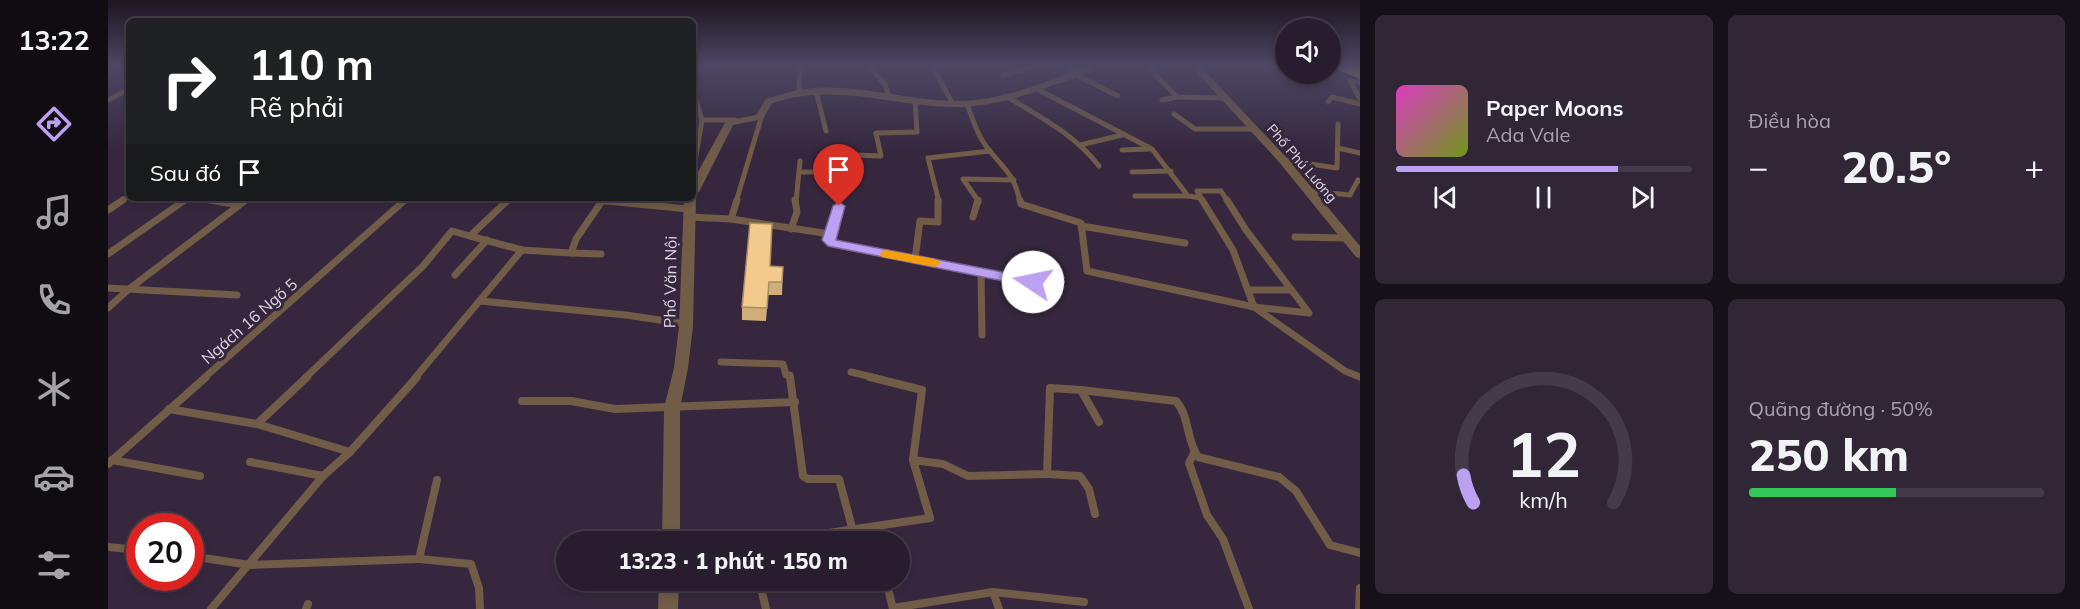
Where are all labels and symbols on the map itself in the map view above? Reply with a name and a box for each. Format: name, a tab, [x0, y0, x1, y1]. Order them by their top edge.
street label: Phố Phú Lương	[1263, 120, 1341, 206]
pin	[813, 144, 864, 206]
street label: Phố Văn Nội	[659, 236, 681, 328]
position arrow	[1001, 250, 1065, 314]
street label: Ngách 16 Ngõ 5	[197, 274, 301, 368]
speed limit sign: 20	[126, 513, 204, 591]

